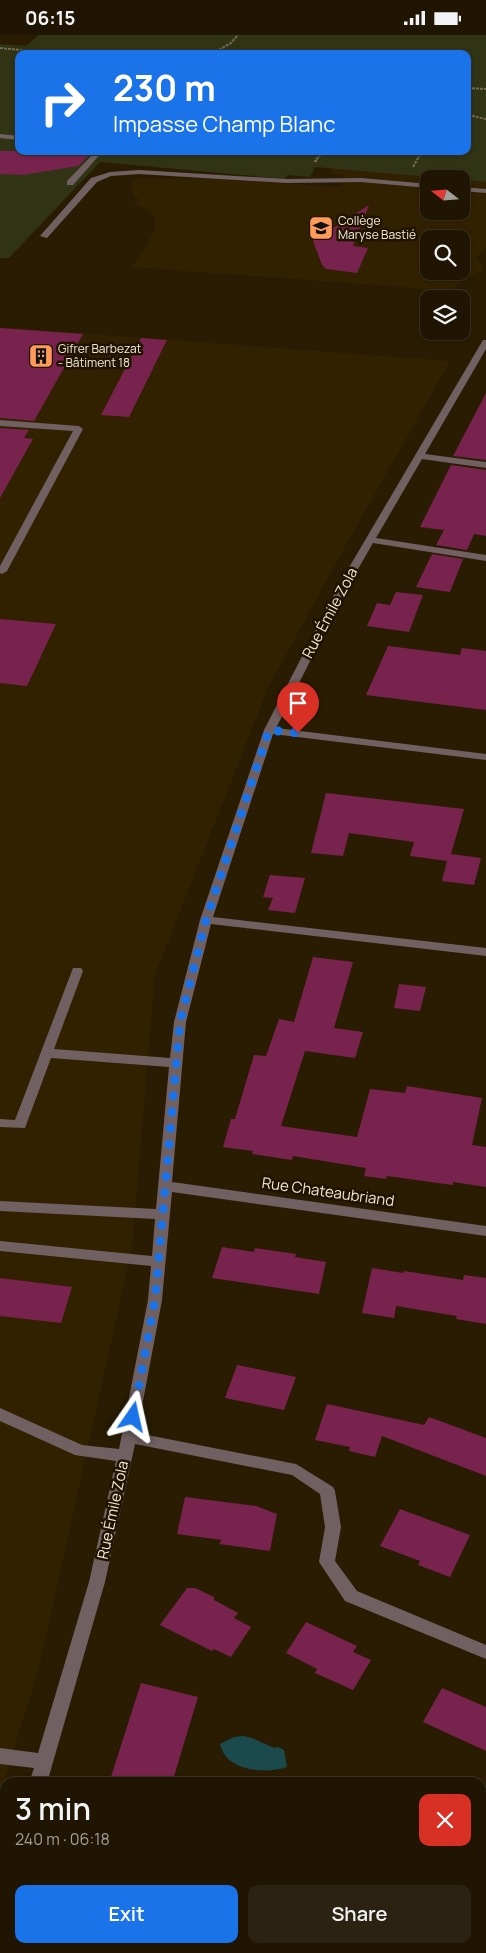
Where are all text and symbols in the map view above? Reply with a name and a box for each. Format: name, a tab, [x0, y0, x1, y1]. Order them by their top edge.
text: 06:15	[25, 5, 75, 31]
text: 230 m	[113, 64, 216, 112]
icon: right	[30, 70, 95, 135]
text: Impasse Champ Blanc	[113, 109, 336, 139]
north arrow	[420, 170, 470, 220]
map controls	[420, 170, 470, 340]
place label: Collège Maryse Bastié	[338, 212, 416, 243]
school or university icon: Collège Maryse Bastié	[308, 215, 334, 241]
button: search	[420, 230, 470, 280]
button: layers	[420, 290, 470, 340]
place label: Gifrer Barbezat - Bâtiment 18	[58, 340, 142, 371]
building icon: Gifrer Barbezat - Bâtiment 18	[28, 343, 54, 369]
street label: Rue Émile Zola	[297, 564, 362, 662]
pin	[277, 682, 319, 733]
icon: arrive	[284, 689, 312, 717]
street label: Rue Chateaubriand	[260, 1172, 396, 1211]
position arrow	[106, 1390, 158, 1442]
street label: Rue Émile Zola	[92, 1459, 133, 1561]
text: 3 min	[15, 1788, 91, 1829]
button: close	[419, 1794, 471, 1846]
text: 240 m · 06:18	[15, 1828, 110, 1850]
button: Exit	[15, 1885, 238, 1943]
button: Share	[248, 1885, 471, 1943]

